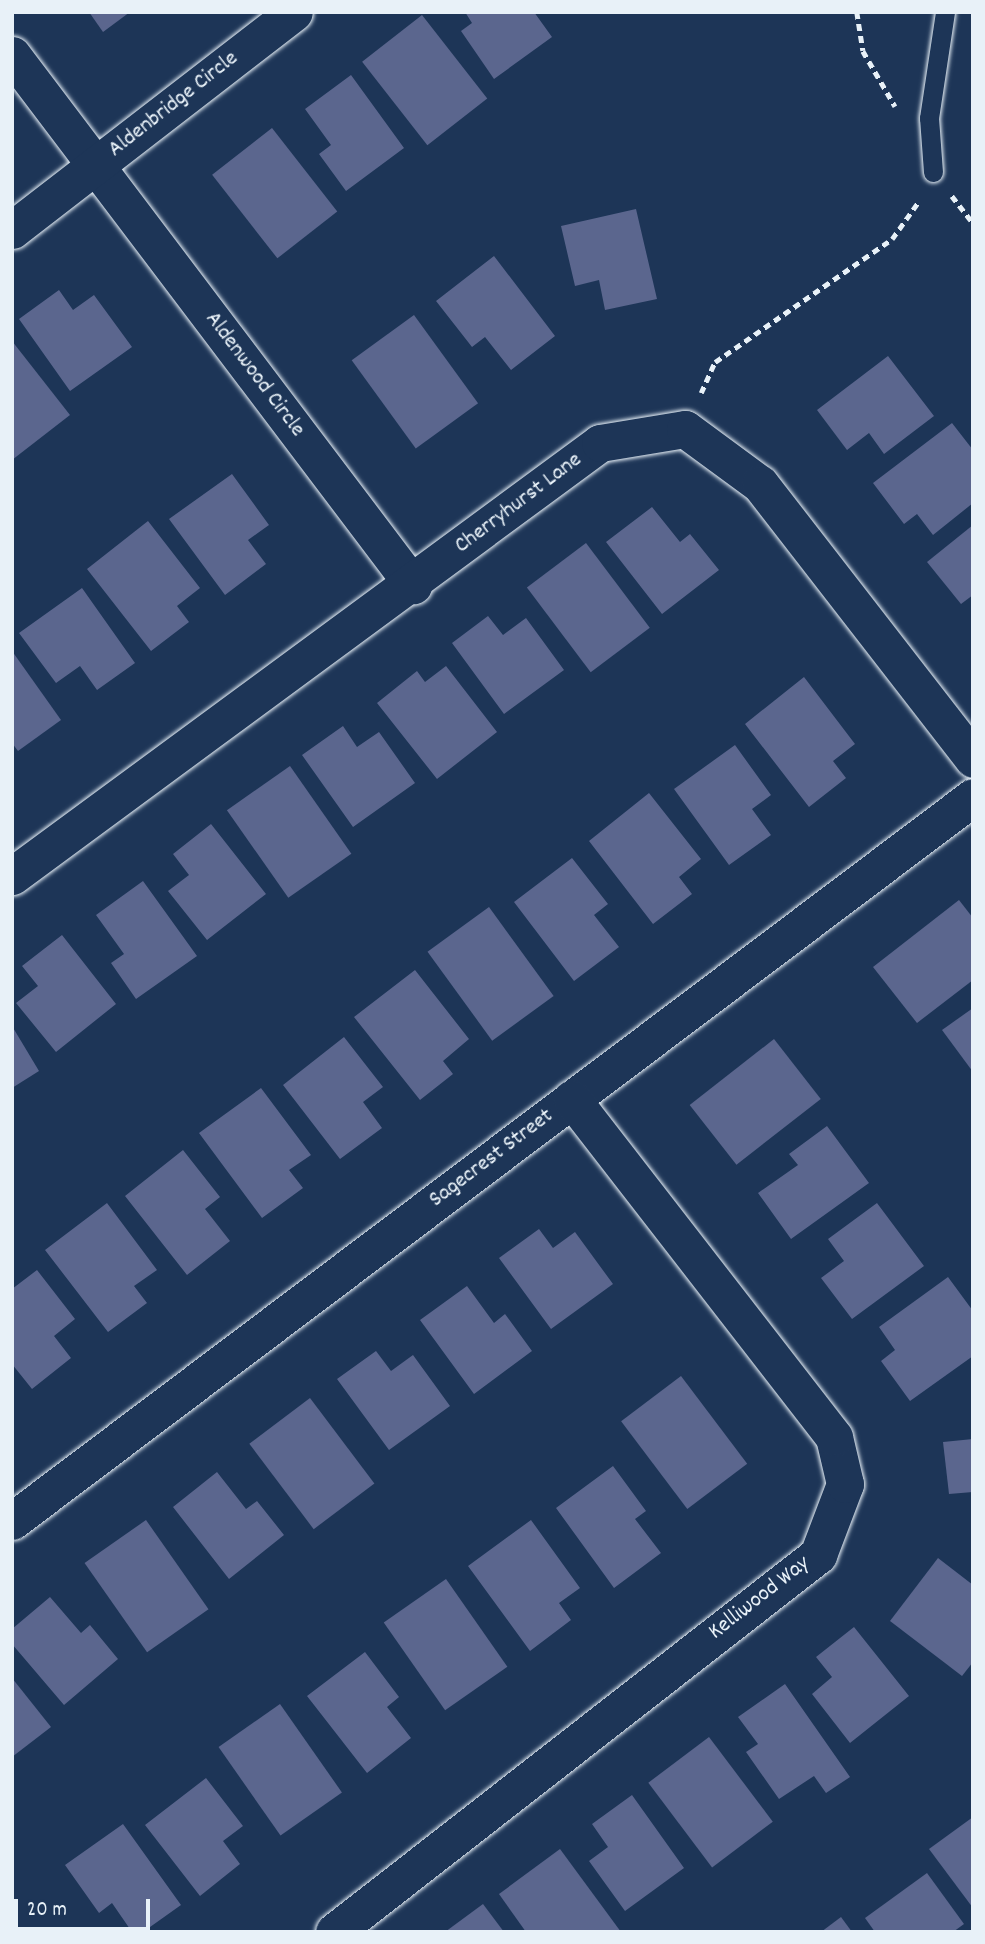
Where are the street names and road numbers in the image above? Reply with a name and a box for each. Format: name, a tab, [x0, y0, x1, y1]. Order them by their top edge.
street label: Aldenbridge Circle	[103, 46, 245, 164]
street label: Aldenwood Circle	[198, 307, 310, 443]
street label: Cherryhurst Lane	[450, 447, 588, 561]
street label: Sagecrest Street	[424, 1103, 560, 1215]
street label: Kelliwood Way	[704, 1551, 816, 1647]

